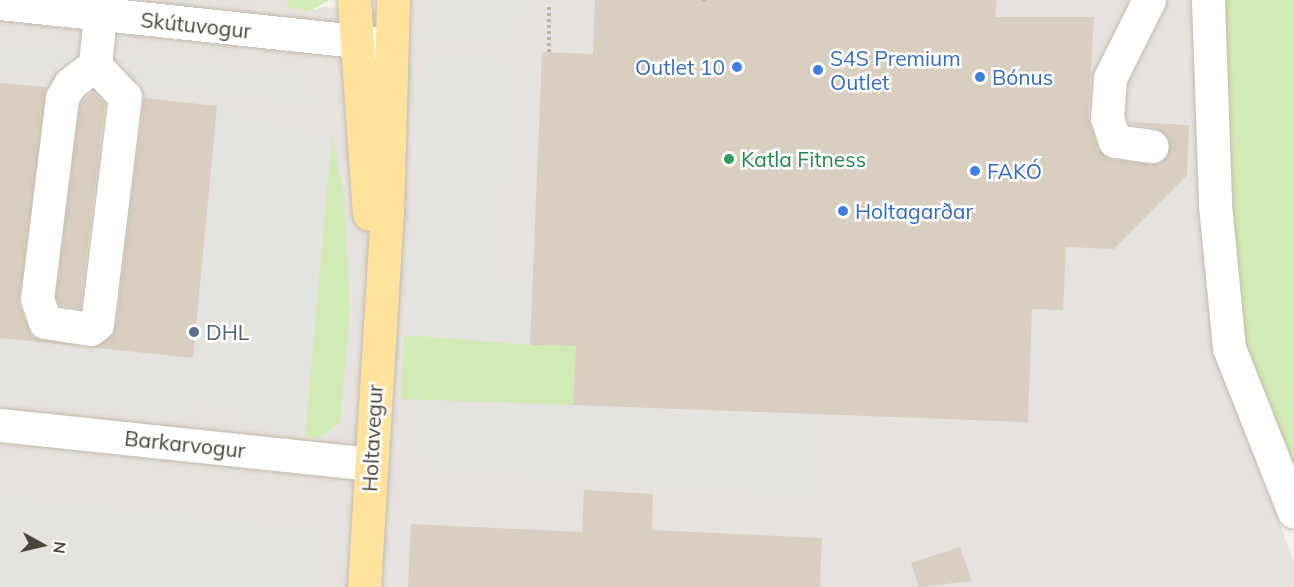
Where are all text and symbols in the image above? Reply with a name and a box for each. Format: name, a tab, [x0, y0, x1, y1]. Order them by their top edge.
street label: Skútuvogur	[140, 7, 252, 43]
place label: S4S Premium Outlet	[830, 45, 961, 95]
place label: Outlet 10	[635, 54, 725, 80]
marker: Outlet 10	[730, 60, 744, 74]
marker: S4S Premium Outlet	[811, 63, 825, 77]
place label: Bónus	[992, 64, 1053, 90]
marker: Bónus	[973, 70, 987, 84]
place label: Katla Fitness	[741, 146, 866, 172]
marker: Katla Fitness	[722, 152, 736, 166]
place label: FAKÓ	[987, 158, 1042, 184]
marker: FAKÓ	[968, 164, 982, 178]
place label: Holtagarðar	[855, 198, 973, 224]
marker: Holtagarðar	[836, 204, 850, 218]
place label: DHL	[206, 319, 249, 345]
marker: DHL	[187, 325, 201, 339]
street label: Holtavegur	[357, 384, 387, 492]
street label: Barkarvogur	[123, 425, 247, 463]
north arrow	[12, 515, 72, 575]
text: N	[49, 540, 71, 555]

